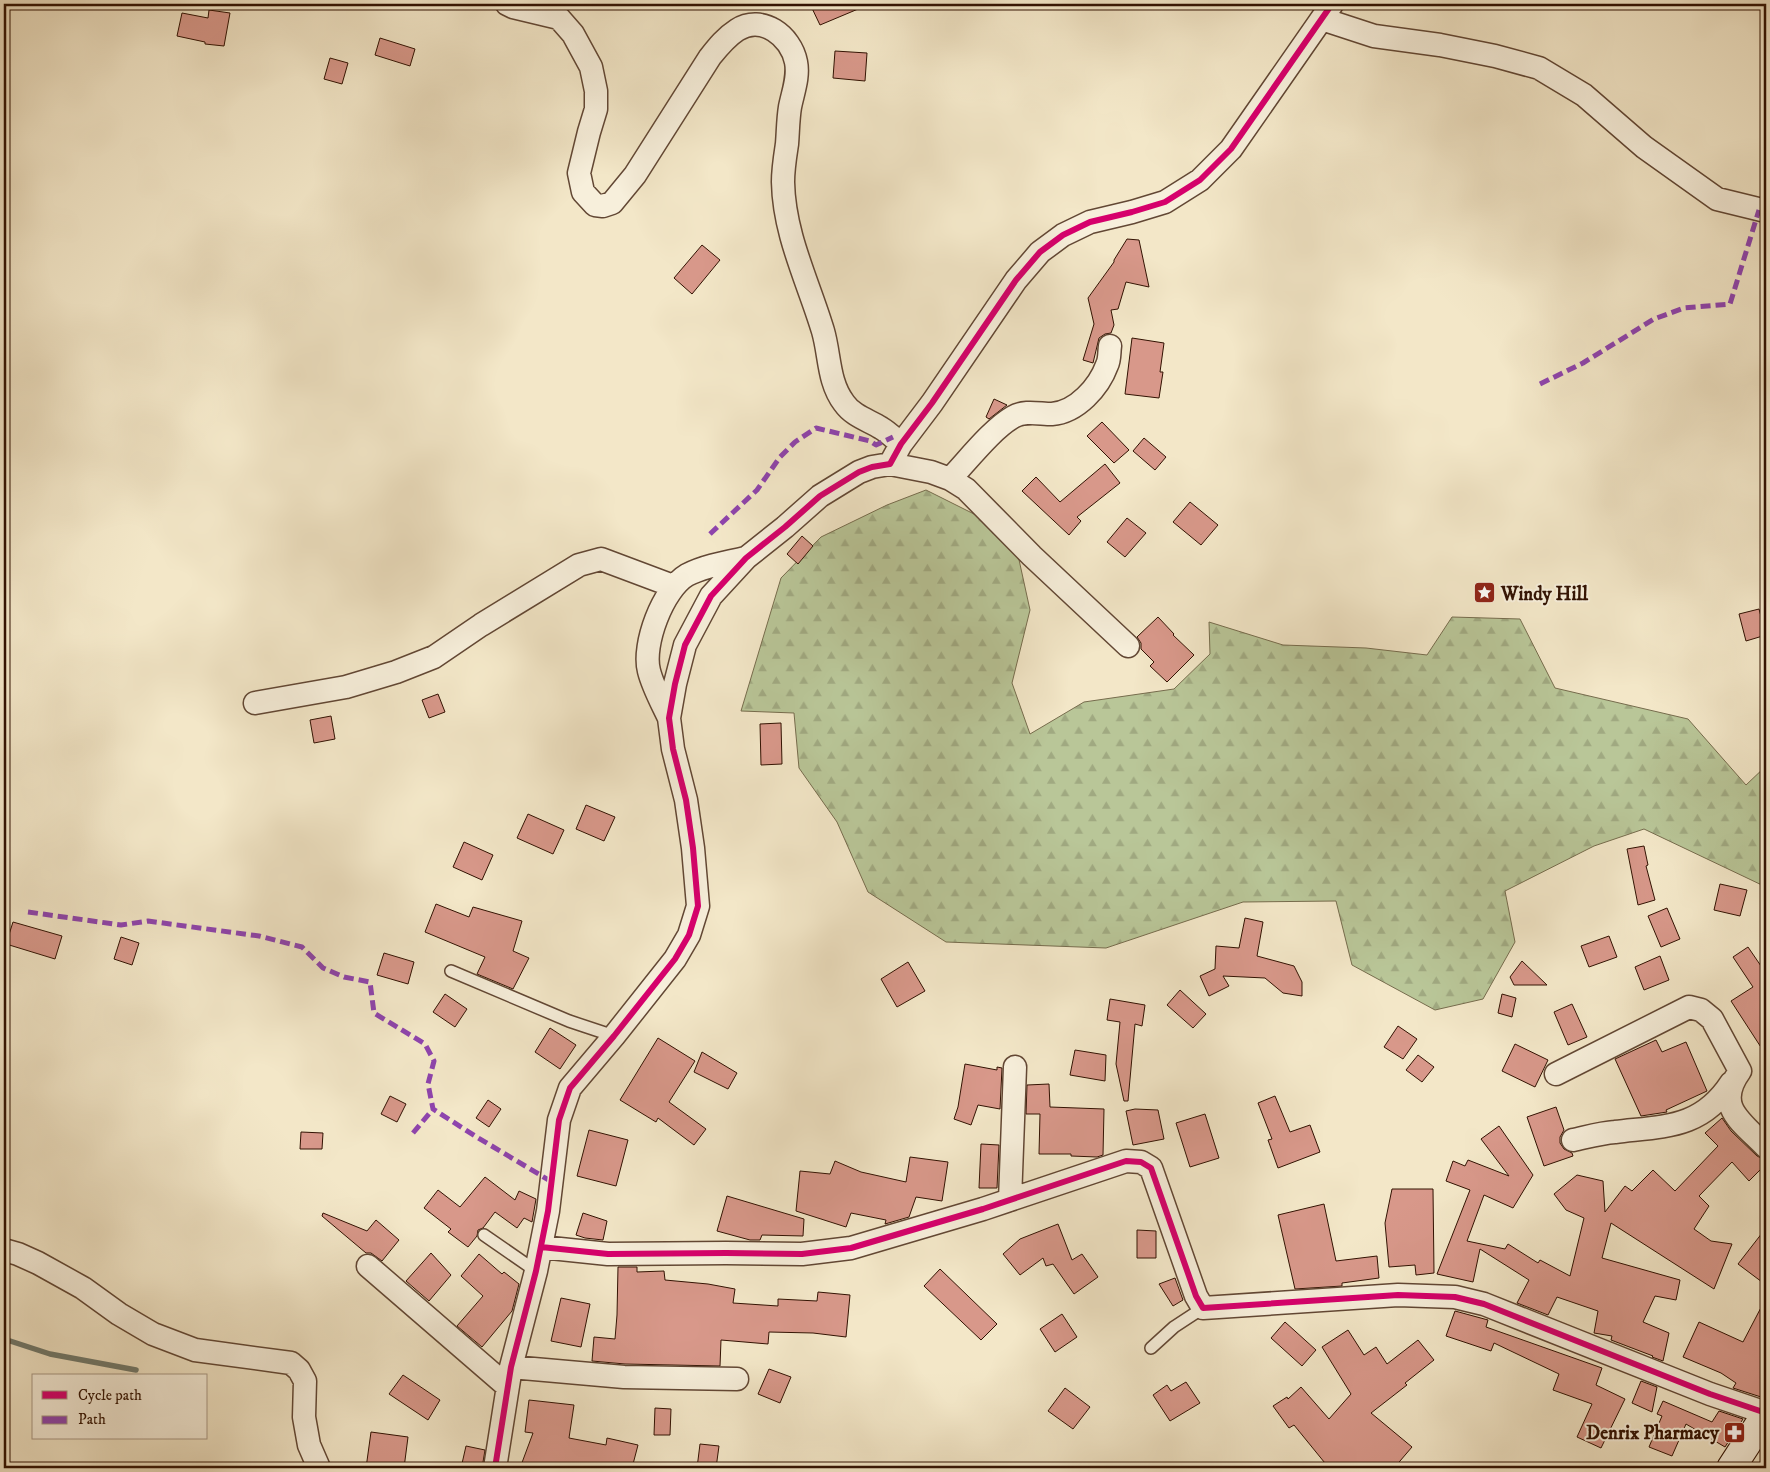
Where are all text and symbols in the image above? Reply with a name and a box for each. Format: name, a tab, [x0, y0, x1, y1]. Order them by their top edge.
place icon: Windy Hill	[1473, 581, 1497, 605]
place label: Windy Hill	[1500, 583, 1588, 606]
legend	[32, 1374, 208, 1440]
text: Cycle path	[78, 1386, 142, 1405]
text: Path	[78, 1410, 106, 1429]
pharmacy icon: Denrix Pharmacy	[1723, 1420, 1747, 1444]
place label: Denrix Pharmacy	[1586, 1422, 1720, 1445]

